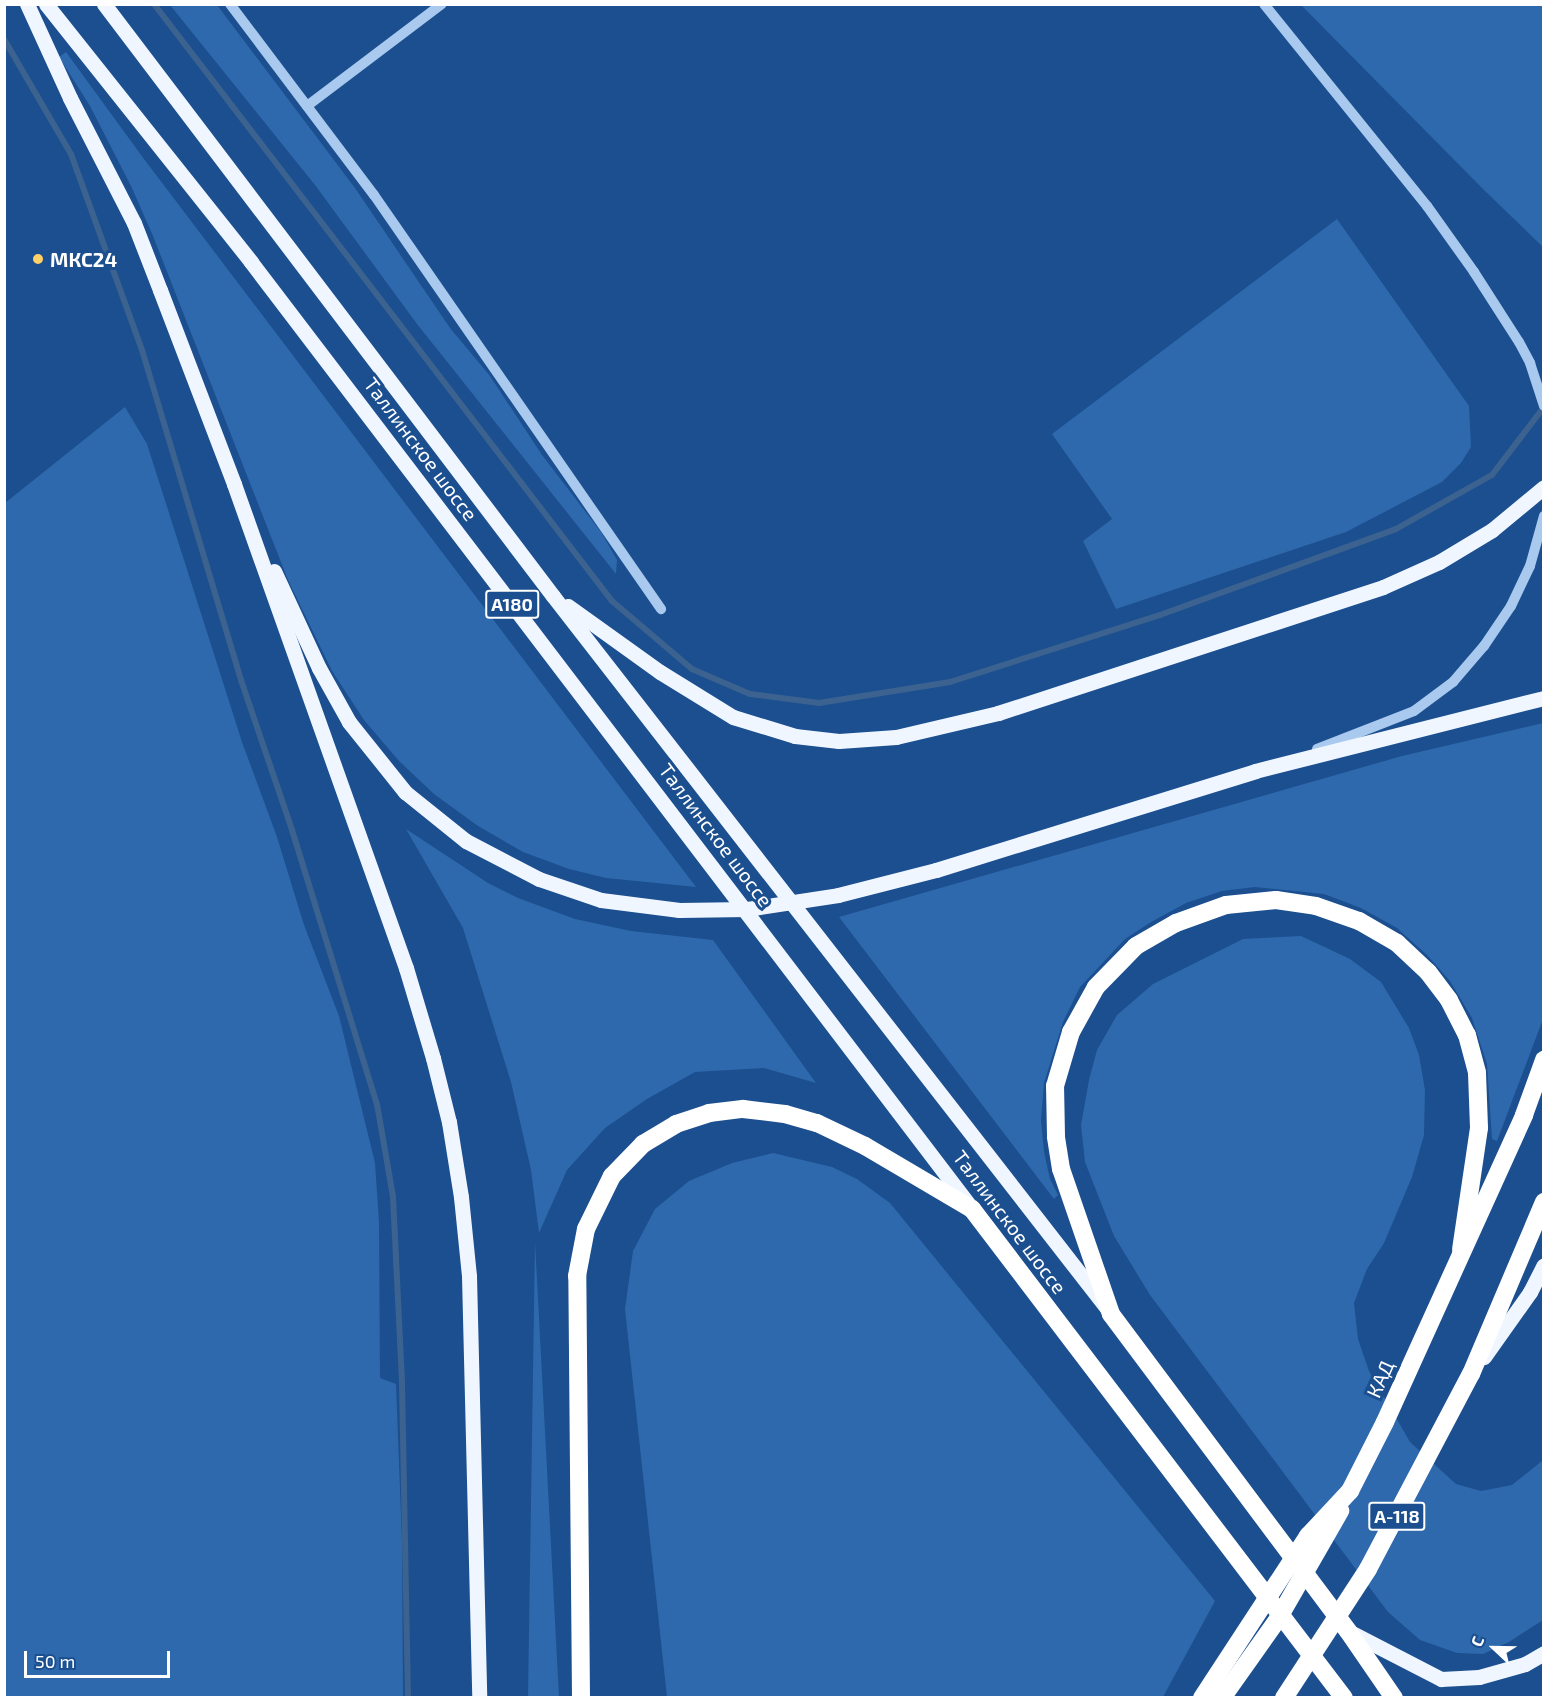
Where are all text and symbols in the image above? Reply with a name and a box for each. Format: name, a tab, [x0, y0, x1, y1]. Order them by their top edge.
place label: МКС24	[50, 247, 117, 271]
marker: МКС24	[31, 252, 45, 266]
street label: Таллинское шоссе	[359, 373, 483, 525]
road number: A180	[485, 589, 539, 619]
street label: Таллинское шоссе	[654, 759, 778, 911]
street label: Таллинское шоссе	[948, 1146, 1072, 1298]
street label: КАД	[1361, 1357, 1399, 1401]
road number: А-118	[1367, 1501, 1427, 1531]
north arrow	[1464, 1618, 1524, 1678]
text: С	[1466, 1633, 1487, 1649]
scale bar	[27, 1639, 172, 1677]
text: 50 m	[35, 1650, 75, 1672]

